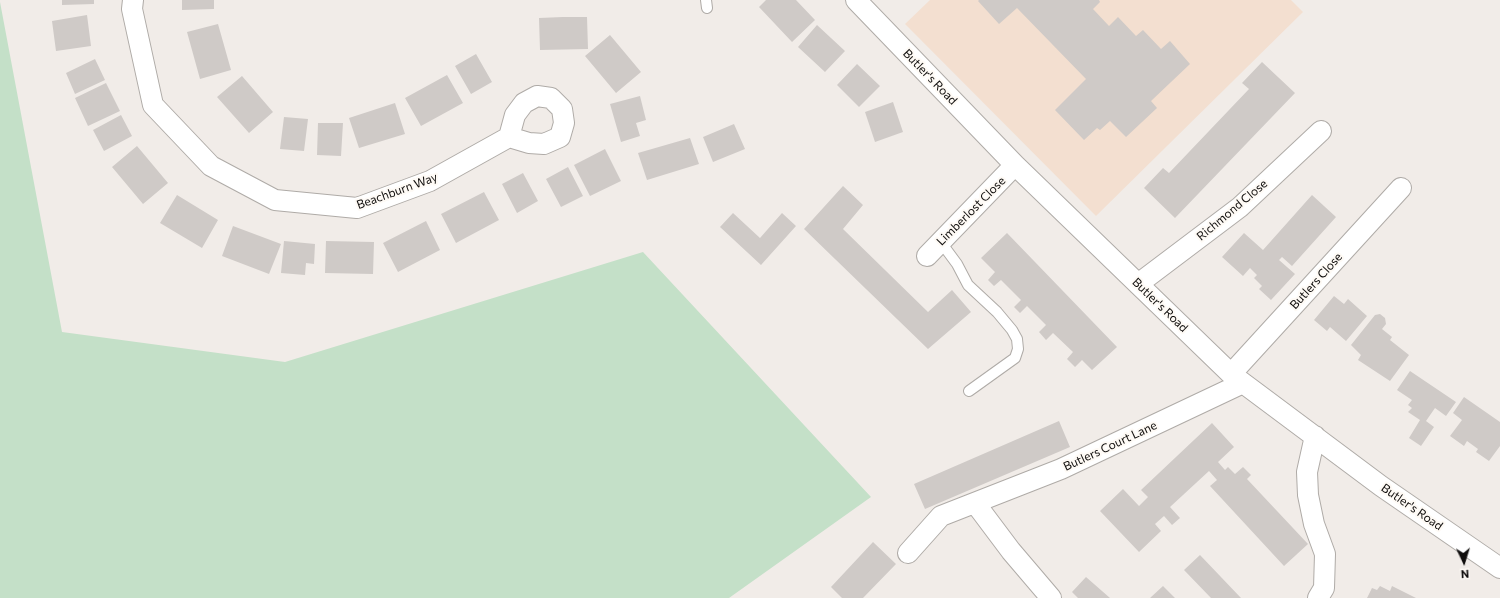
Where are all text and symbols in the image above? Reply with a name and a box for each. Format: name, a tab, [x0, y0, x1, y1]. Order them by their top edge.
street label: Butler's Road	[900, 46, 960, 108]
street label: Beachburn Way	[355, 170, 439, 212]
street label: Limberlost Close	[934, 174, 1008, 248]
street label: Richmond Close	[1194, 176, 1270, 244]
street label: Butlers Close	[1287, 250, 1345, 312]
street label: Butler's Road	[1129, 275, 1191, 335]
street label: Butlers Court Lane	[1061, 418, 1159, 474]
street label: Butler's Road	[1378, 481, 1446, 533]
north arrow	[1444, 542, 1484, 582]
text: N	[1460, 568, 1469, 581]

